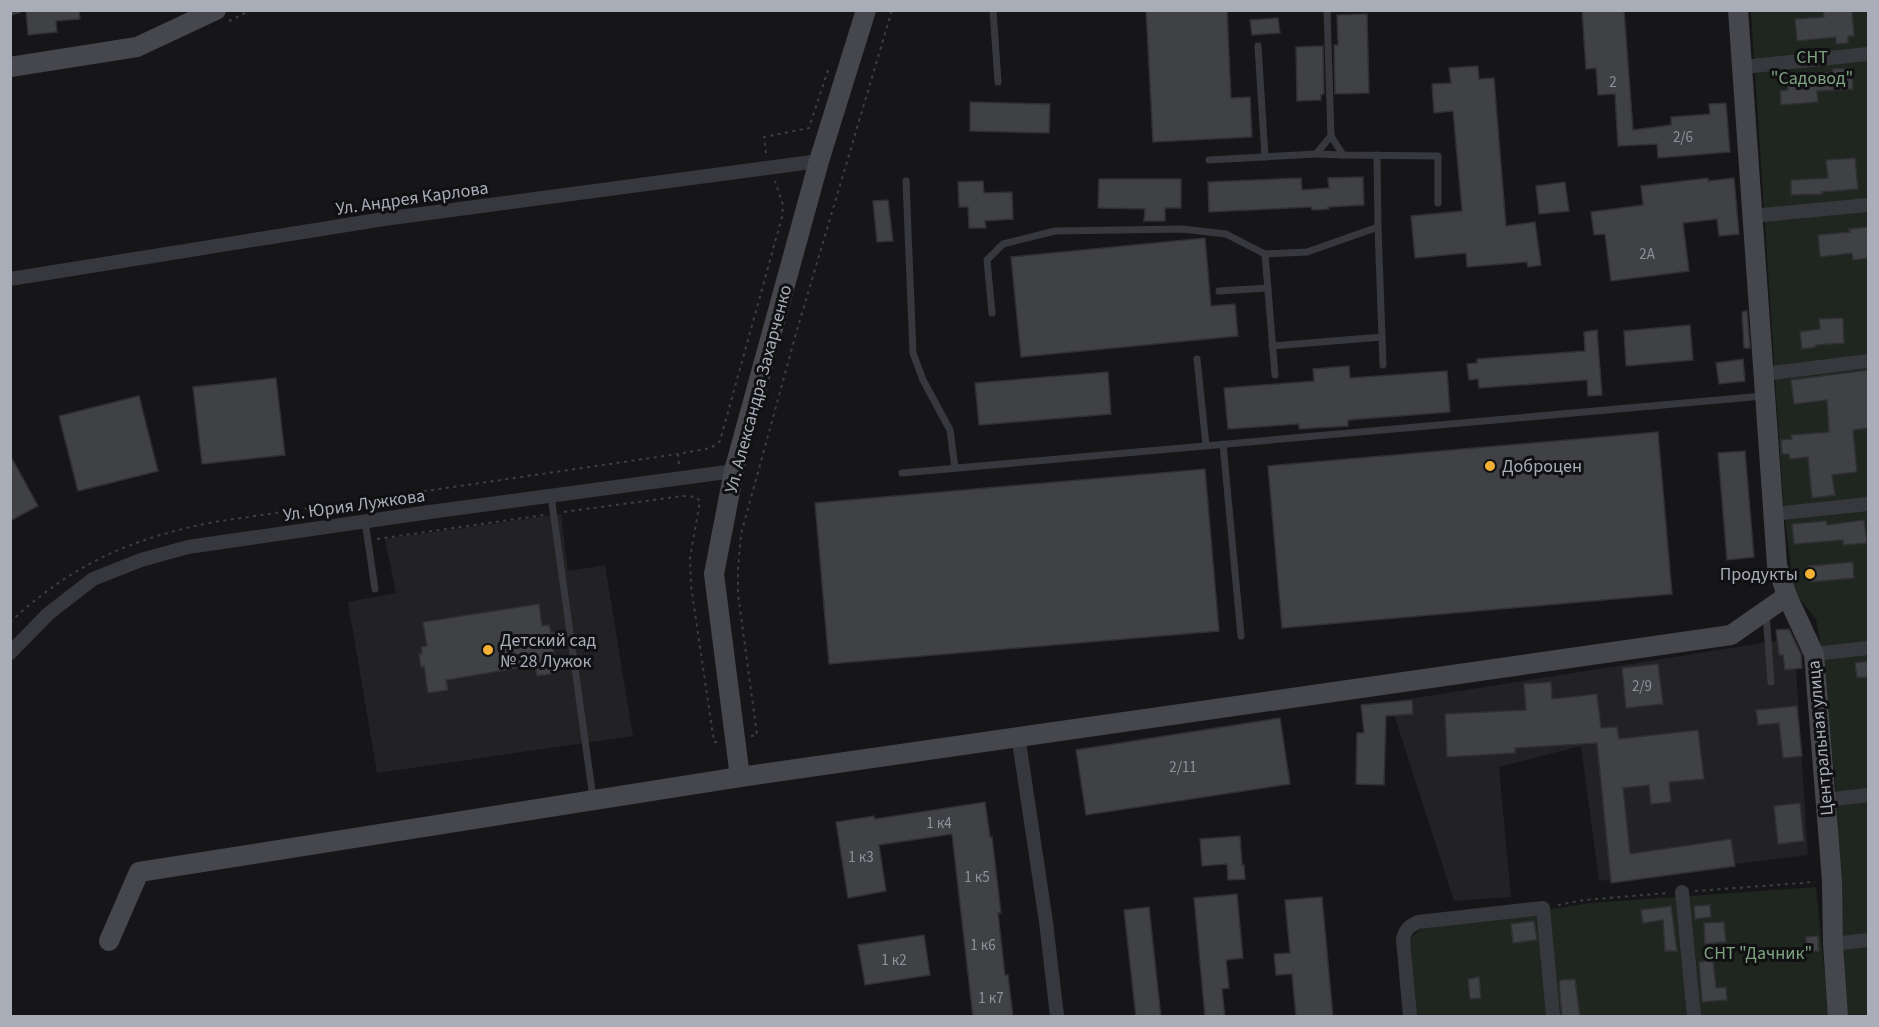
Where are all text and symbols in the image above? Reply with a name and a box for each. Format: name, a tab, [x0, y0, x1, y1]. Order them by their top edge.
park label: СНТ "Садовод"	[1771, 45, 1853, 91]
house number: 2	[1609, 72, 1617, 93]
house number: 2/6	[1673, 127, 1693, 148]
street label: Ул. Андрея Карлова	[334, 175, 490, 222]
house number: 2А	[1639, 244, 1656, 265]
street label: Ул. Александра Захарченко	[719, 282, 798, 496]
place label: Доброцен	[1502, 454, 1582, 479]
marker: Доброцен	[1483, 459, 1497, 473]
street label: Ул. Юрия Лужкова	[281, 483, 427, 528]
place label: Продукты	[1720, 562, 1798, 587]
marker: Продукты	[1803, 567, 1817, 581]
place label: Детский сад № 28 Лужок	[500, 628, 597, 674]
marker: Детский сад № 28 Лужок	[481, 643, 495, 657]
street label: Центральная улица	[1801, 659, 1840, 816]
house number: 2/9	[1632, 676, 1652, 697]
house number: 2/11	[1169, 757, 1197, 778]
house number: 1 к4	[926, 813, 952, 834]
house number: 1 к3	[848, 847, 874, 868]
house number: 1 к5	[964, 867, 990, 888]
house number: 1 к6	[970, 935, 996, 956]
park label: СНТ "Дачник"	[1704, 941, 1812, 966]
house number: 1 к2	[881, 950, 907, 971]
house number: 1 к7	[978, 988, 1004, 1009]

